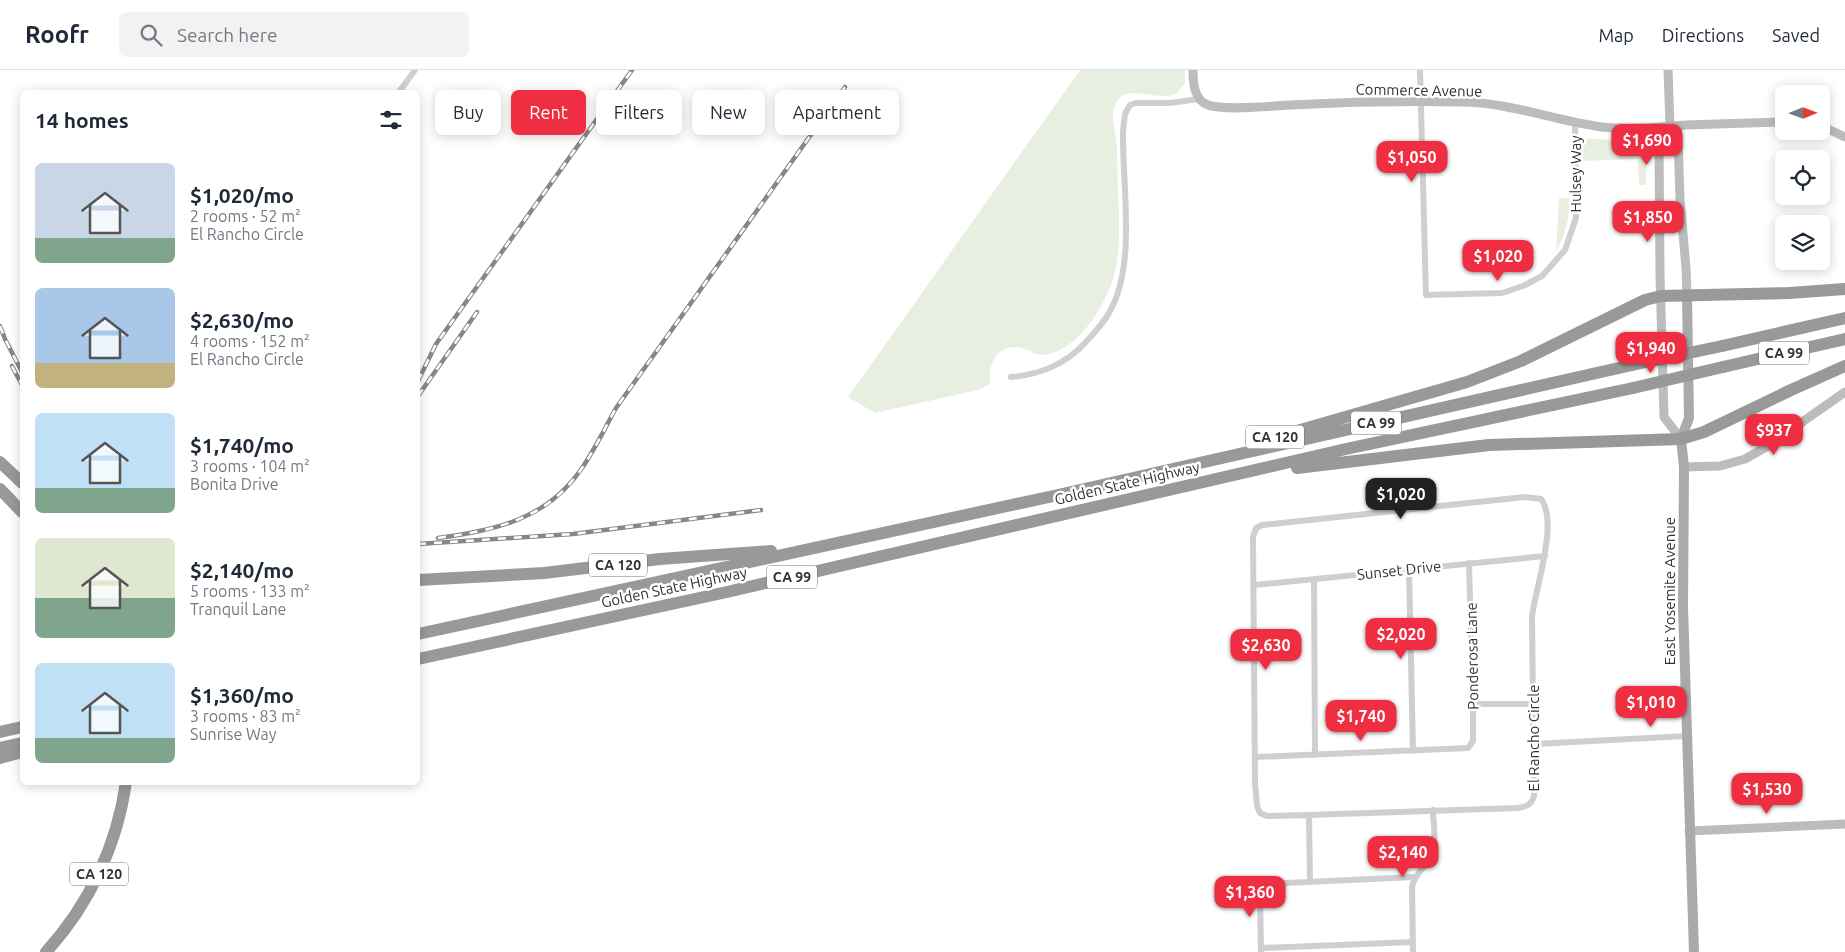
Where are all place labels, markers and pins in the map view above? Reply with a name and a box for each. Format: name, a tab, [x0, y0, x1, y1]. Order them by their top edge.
pin: $1,690	[1606, 124, 1688, 166]
pin: $1,050	[1371, 140, 1453, 183]
pin: $1,850	[1607, 200, 1689, 243]
pin: $1,020	[1457, 240, 1539, 282]
pin: $1,940	[1610, 332, 1692, 374]
pin: $937	[1744, 414, 1804, 456]
pin: $1,020	[1360, 478, 1442, 520]
pin: $2,020	[1360, 618, 1442, 660]
pin: $2,630	[1225, 628, 1307, 671]
pin: $1,010	[1610, 686, 1692, 728]
pin: $1,740	[1320, 700, 1402, 742]
pin: $1,530	[1726, 772, 1808, 815]
pin: $2,140	[1362, 836, 1444, 878]
pin: $1,360	[1209, 876, 1291, 918]

